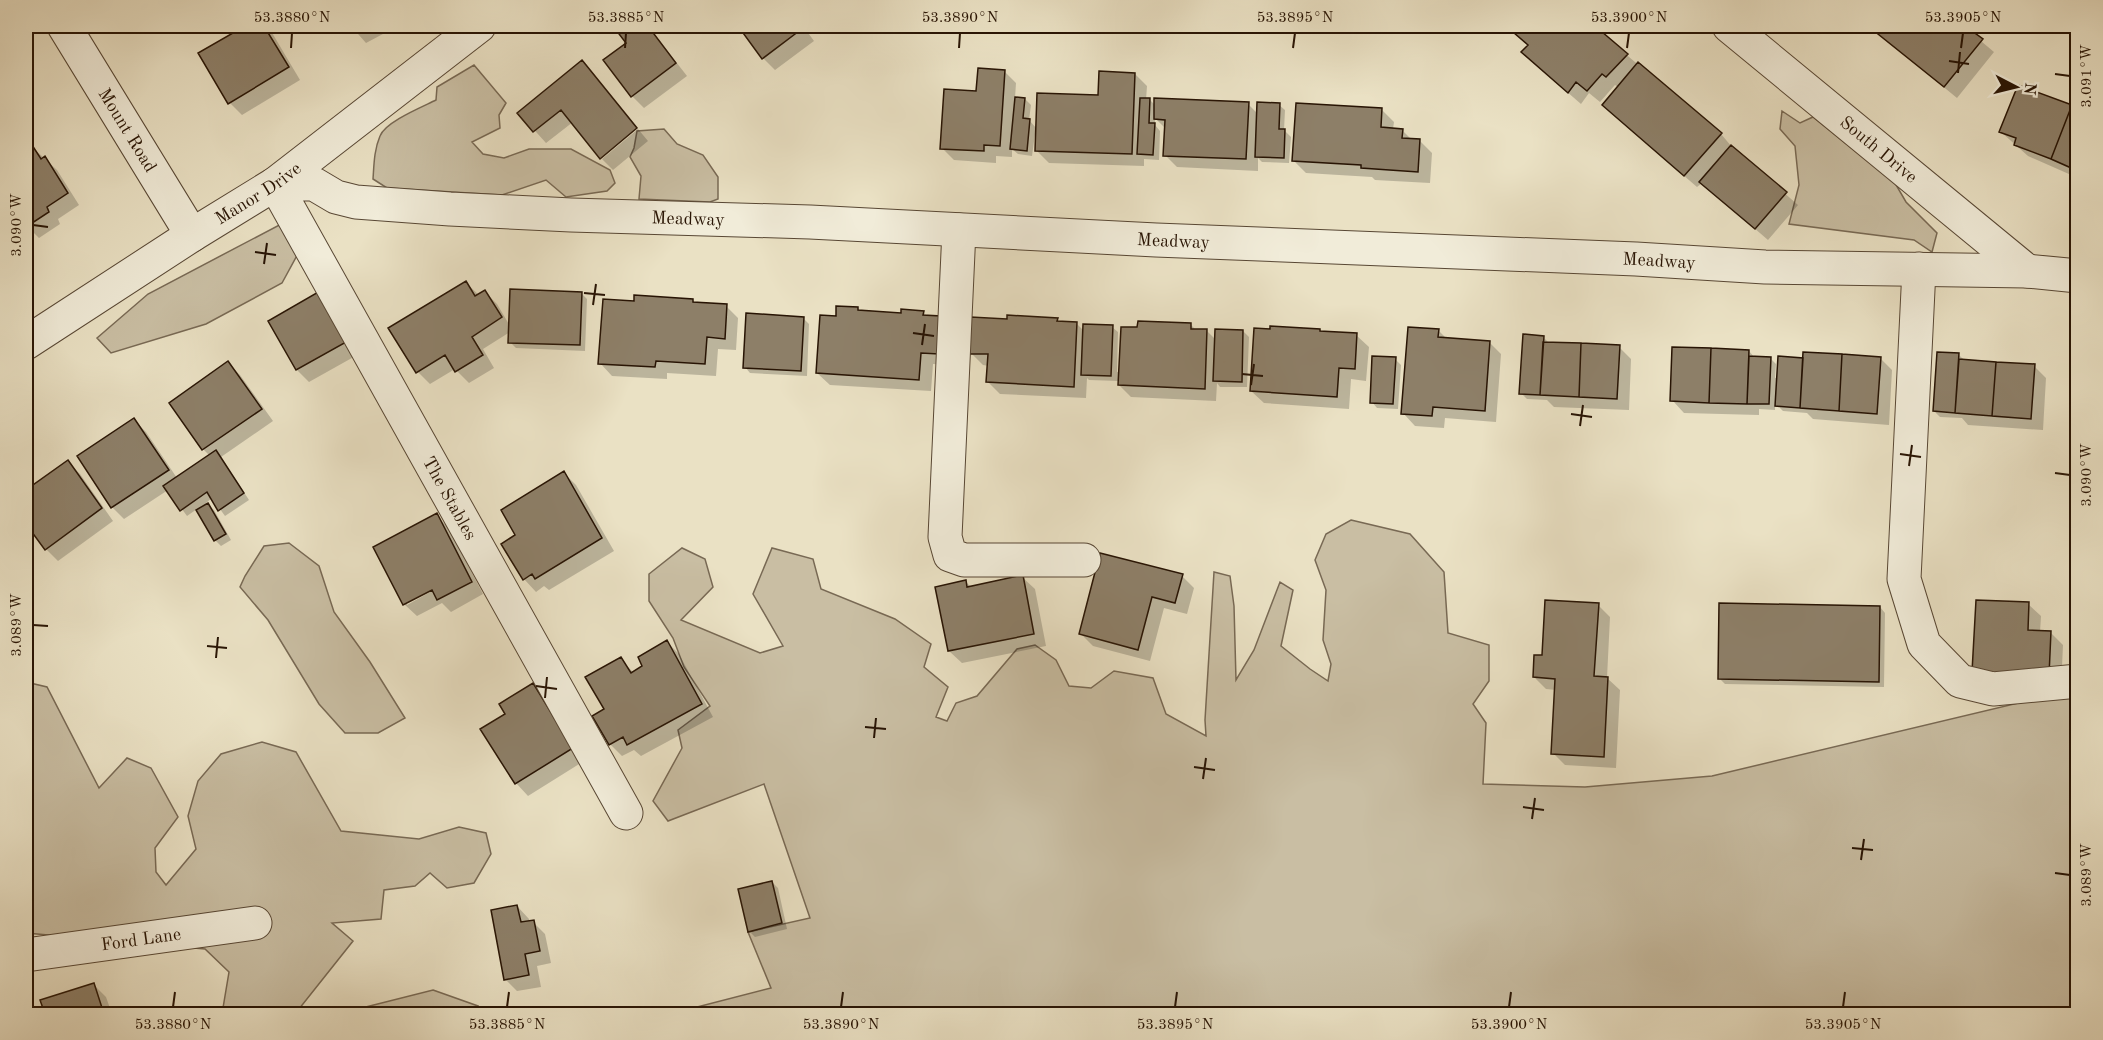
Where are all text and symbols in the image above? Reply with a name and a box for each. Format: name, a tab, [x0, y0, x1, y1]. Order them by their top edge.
text: 53.3880°N	[254, 11, 331, 26]
text: 53.3885°N	[588, 11, 665, 26]
text: 53.3890°N	[922, 11, 999, 26]
text: 53.3895°N	[1257, 11, 1334, 26]
text: 53.3900°N	[1591, 11, 1668, 26]
text: 53.3905°N	[1925, 11, 2002, 26]
text: 3.091°W	[2080, 44, 2095, 108]
north arrow	[1986, 57, 2046, 117]
text: N	[2020, 82, 2038, 96]
street label: Mount Road	[94, 85, 159, 176]
street label: South Drive	[1836, 113, 1920, 187]
street label: Manor Drive	[212, 159, 305, 228]
text: 3.090°W	[10, 193, 25, 257]
street label: Meadway	[651, 209, 725, 230]
street label: Meadway	[1136, 231, 1211, 252]
street label: Meadway	[1622, 250, 1697, 273]
text: 3.090°W	[2080, 443, 2095, 507]
street label: The Stables	[419, 454, 480, 543]
text: 3.089°W	[10, 593, 25, 657]
text: 3.089°W	[2080, 843, 2095, 907]
street label: Ford Lane	[100, 925, 182, 954]
text: 53.3880°N	[135, 1018, 212, 1033]
text: 53.3885°N	[469, 1018, 546, 1033]
text: 53.3890°N	[803, 1018, 880, 1033]
text: 53.3895°N	[1137, 1018, 1214, 1033]
text: 53.3900°N	[1471, 1018, 1548, 1033]
text: 53.3905°N	[1805, 1018, 1882, 1033]

